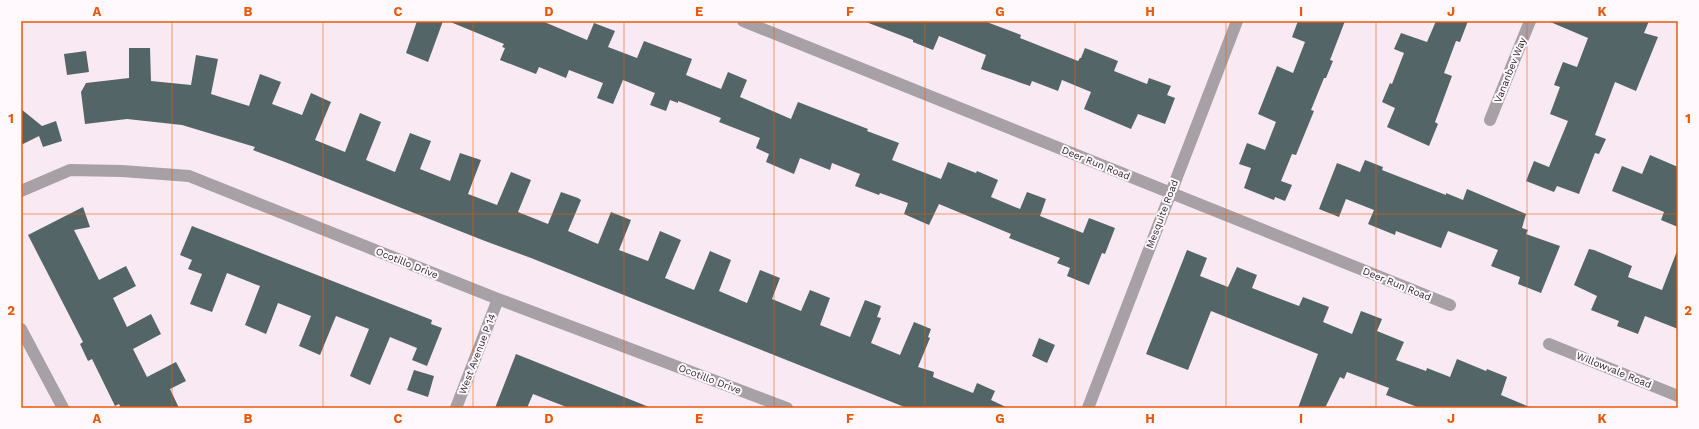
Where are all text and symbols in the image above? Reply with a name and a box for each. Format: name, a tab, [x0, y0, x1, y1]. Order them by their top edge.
text: A	[93, 4, 102, 19]
text: B	[244, 4, 253, 19]
text: C	[394, 4, 403, 19]
text: D	[544, 4, 554, 19]
text: E	[695, 4, 703, 19]
text: F	[846, 4, 854, 19]
text: G	[995, 4, 1005, 19]
text: H	[1145, 4, 1155, 19]
text: I	[1299, 4, 1303, 19]
text: J	[1447, 4, 1455, 19]
text: K	[1597, 4, 1607, 19]
street label: Vananbev Way	[1492, 35, 1528, 104]
text: 1	[8, 111, 14, 126]
text: 1	[1685, 111, 1691, 126]
street label: Deer Run Road	[1060, 144, 1132, 182]
street label: Mesquite Road	[1144, 178, 1180, 250]
street label: Ocotillo Drive	[374, 245, 440, 281]
street label: Deer Run Road	[1361, 265, 1433, 303]
text: 2	[7, 303, 15, 318]
text: 2	[1684, 303, 1692, 318]
street label: West Avenue P 14	[457, 312, 497, 396]
street label: Willowvale Road	[1575, 350, 1653, 390]
street label: Ocotillo Drive	[677, 362, 743, 396]
text: A	[93, 411, 102, 426]
text: B	[244, 411, 253, 426]
text: C	[394, 411, 403, 426]
text: D	[544, 411, 554, 426]
text: E	[695, 411, 703, 426]
text: F	[846, 411, 854, 426]
text: G	[995, 411, 1005, 426]
text: H	[1145, 411, 1155, 426]
text: I	[1299, 411, 1303, 426]
text: J	[1447, 411, 1455, 426]
text: K	[1597, 411, 1607, 426]

